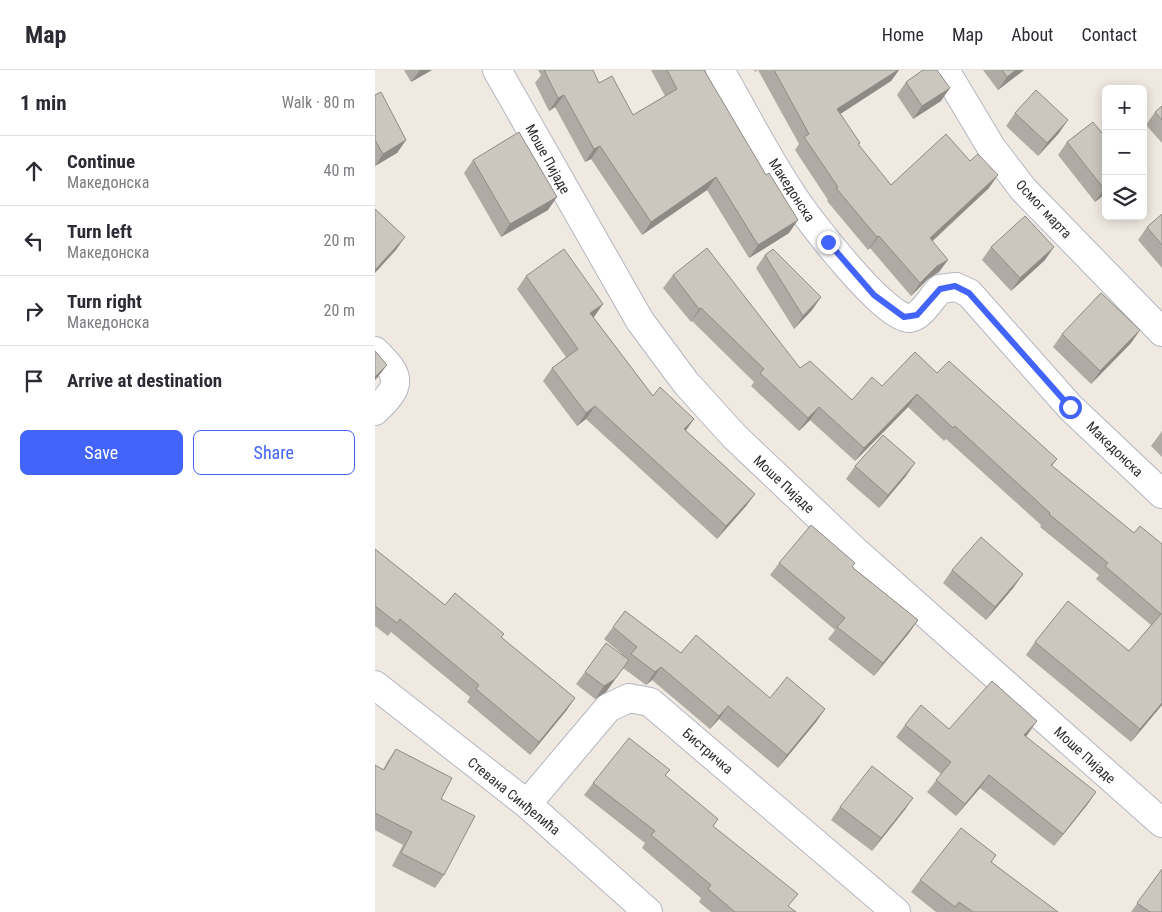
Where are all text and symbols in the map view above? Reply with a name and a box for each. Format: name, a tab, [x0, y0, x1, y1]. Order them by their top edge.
text: Map	[25, 21, 66, 49]
text: Home	[882, 24, 924, 45]
text: Map	[952, 24, 983, 45]
text: About	[1011, 24, 1053, 45]
text: Contact	[1081, 24, 1137, 45]
map controls	[1102, 85, 1147, 220]
button: +	[1102, 85, 1147, 130]
text: 1 min	[20, 91, 67, 115]
text: Walk · 80 m	[282, 93, 355, 112]
street label: Моше Пијаде	[522, 121, 574, 197]
button: −	[1102, 130, 1147, 175]
text: Continue	[67, 150, 135, 173]
street label: Македонска	[766, 155, 818, 225]
icon: ahead	[20, 157, 48, 185]
text: 40 m	[323, 161, 355, 180]
text: Македонска	[67, 173, 149, 192]
button: layers	[1102, 175, 1147, 220]
street label: Осмог марта	[1013, 176, 1075, 242]
text: Turn left	[67, 220, 132, 243]
icon: left	[20, 227, 48, 255]
text: 20 m	[323, 231, 355, 250]
route end	[817, 231, 840, 254]
text: Македонска	[67, 243, 149, 262]
text: Turn right	[67, 290, 142, 313]
icon: right	[20, 297, 48, 325]
text: 20 m	[323, 301, 355, 320]
text: Македонска	[67, 313, 149, 332]
icon: arrive	[20, 367, 48, 395]
text: Arrive at destination	[67, 369, 222, 392]
route start	[1059, 396, 1082, 419]
street label: Македонска	[1084, 418, 1146, 480]
button: Save	[20, 430, 183, 475]
button: Share	[193, 430, 355, 475]
street label: Моше Пијаде	[750, 452, 818, 516]
street label: Моше Пијаде	[1051, 723, 1119, 787]
street label: Бистричка	[680, 725, 736, 777]
street label: Стевана Синђелића	[465, 754, 563, 838]

